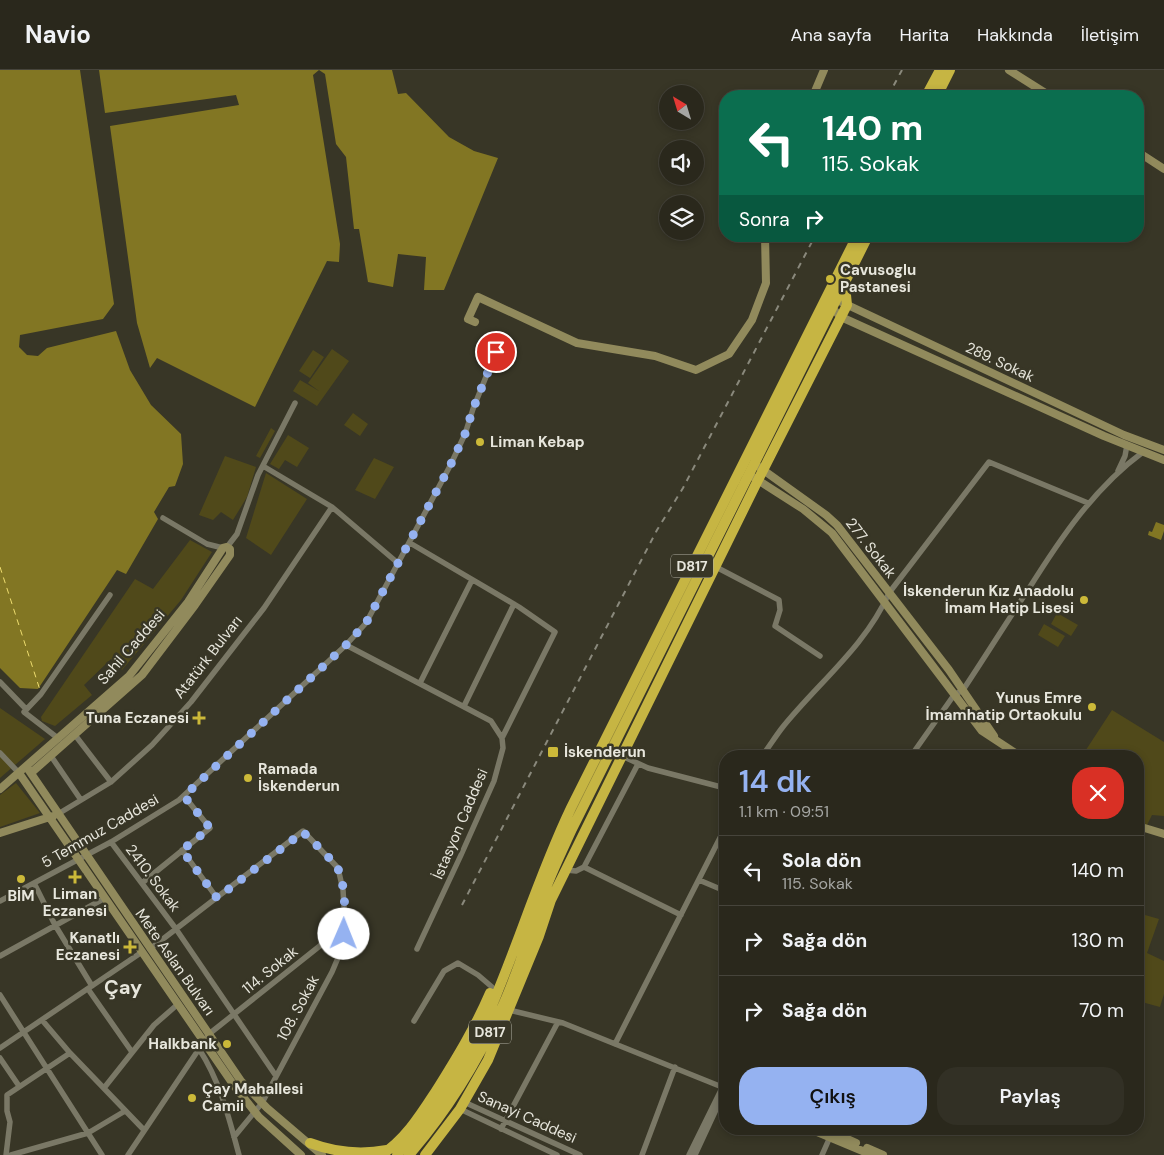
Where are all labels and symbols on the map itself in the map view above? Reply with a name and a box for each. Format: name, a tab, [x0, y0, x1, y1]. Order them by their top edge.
north arrow	[659, 85, 704, 130]
place label: Cavusoglu Pastanesi	[840, 260, 916, 297]
marker: Cavusoglu Pastanesi	[824, 273, 836, 285]
pin	[475, 331, 517, 373]
street label: 289. Sokak	[962, 337, 1038, 387]
place label: Liman Kebap	[490, 432, 585, 452]
marker: Liman Kebap	[474, 436, 486, 448]
street label: 277. Sokak	[841, 514, 901, 583]
road number: D817	[671, 554, 713, 578]
place label: İskenderun Kız Anadolu İmam Hatip Lisesi	[903, 581, 1074, 618]
marker: İskenderun Kız Anadolu İmam Hatip Lisesi	[1078, 594, 1090, 606]
street label: Sahil Caddesi	[93, 605, 169, 689]
street label: Atatürk Bulvarı	[169, 611, 247, 703]
place label: Yunus Emre İmamhatip Ortaokulu	[926, 688, 1082, 725]
marker: Yunus Emre İmamhatip Ortaokulu	[1086, 701, 1098, 713]
place label: Tuna Eczanesi	[86, 708, 189, 728]
marker: Tuna Eczanesi	[193, 712, 205, 724]
place label: İskenderun	[564, 742, 646, 762]
marker: İskenderun	[546, 745, 560, 759]
place label: Ramada İskenderun	[258, 759, 340, 796]
street label: İstasyon Caddesi	[428, 766, 492, 882]
marker: Ramada İskenderun	[242, 772, 254, 784]
street label: 5 Temmuz Caddesi	[38, 789, 162, 873]
street label: 2410. Sokak	[121, 840, 185, 916]
marker: Liman Eczanesi	[69, 871, 81, 883]
marker: BİM	[15, 873, 27, 885]
place label: Liman Eczanesi	[43, 884, 107, 921]
place label: BİM	[8, 886, 34, 906]
street label: Mete Aslan Bulvarı	[131, 905, 219, 1019]
position arrow	[317, 907, 369, 959]
place label: Kanatlı Eczanesi	[56, 928, 120, 965]
marker: Kanatlı Eczanesi	[124, 941, 136, 953]
street label: 114. Sokak	[238, 941, 302, 999]
street label: 108. Sokak	[272, 971, 324, 1044]
district label: Çay	[104, 974, 142, 1000]
road number: D817	[469, 1020, 511, 1044]
place label: Halkbank	[148, 1034, 217, 1054]
marker: Halkbank	[221, 1038, 233, 1050]
place label: Çay Mahallesi Camii	[202, 1079, 303, 1116]
street label: Sanayi Caddesi	[474, 1086, 580, 1148]
marker: Çay Mahallesi Camii	[186, 1092, 198, 1104]

